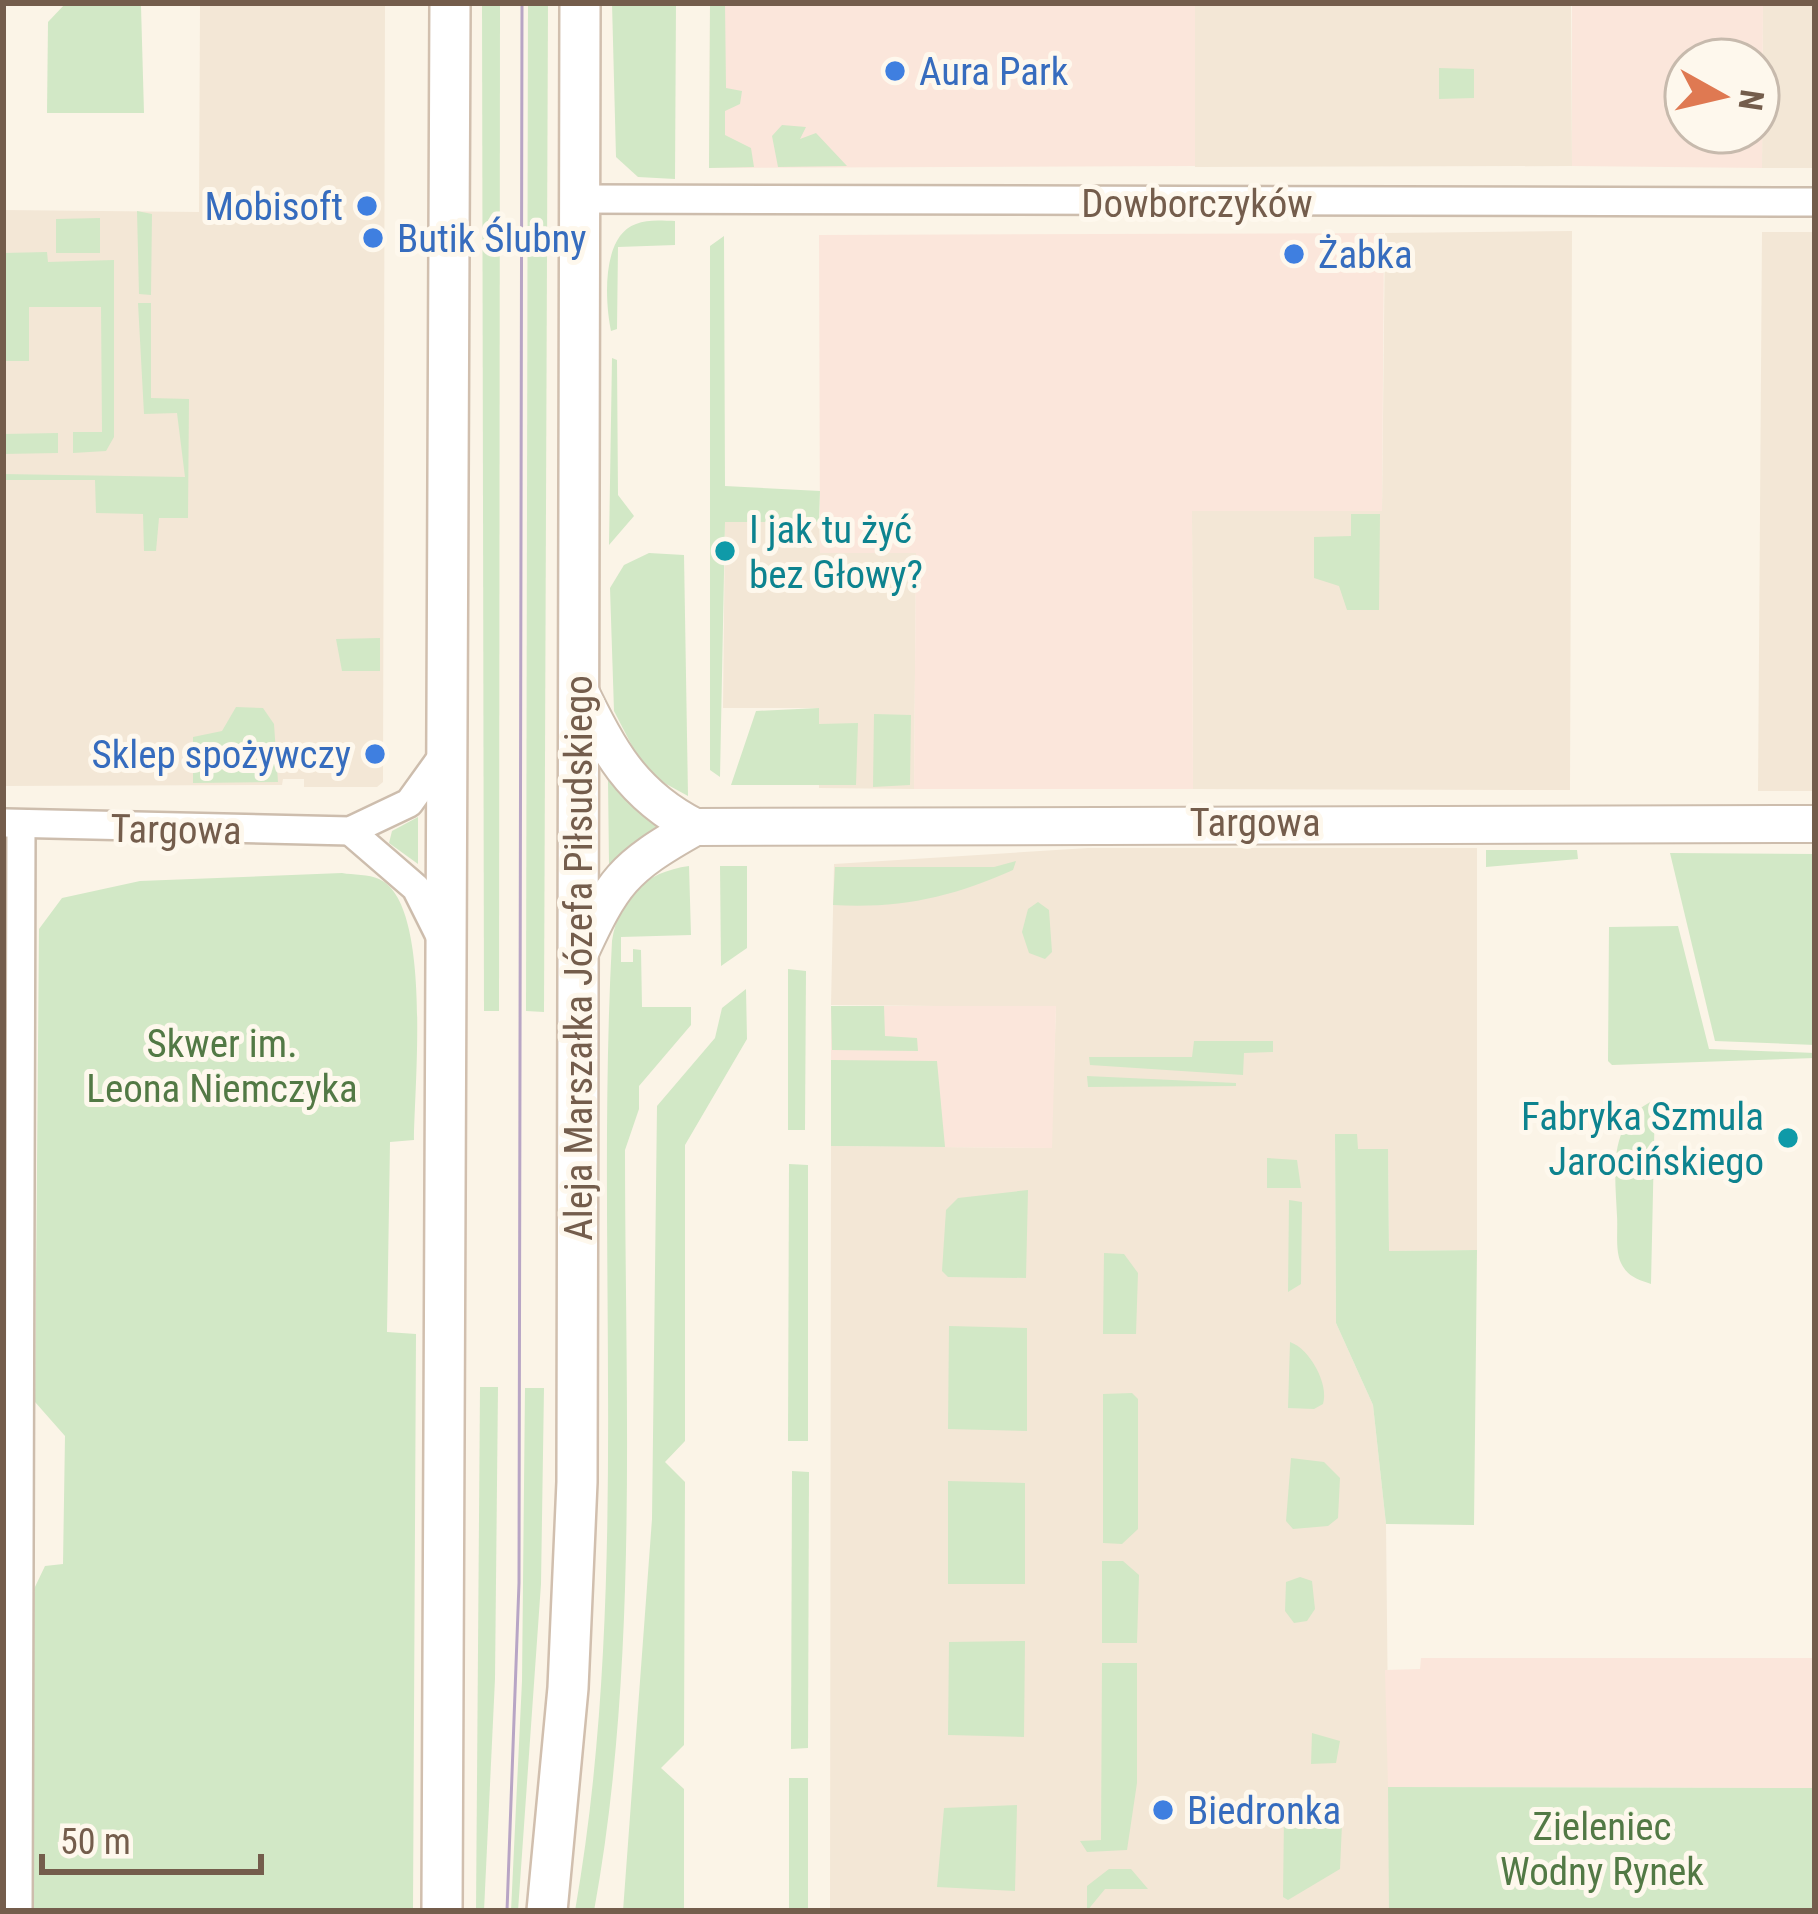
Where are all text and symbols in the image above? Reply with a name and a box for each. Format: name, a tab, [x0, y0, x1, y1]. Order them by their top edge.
north arrow	[1662, 36, 1782, 156]
place label: Aura Park	[919, 49, 1069, 95]
marker: Aura Park	[882, 58, 908, 84]
text: N	[1730, 87, 1772, 113]
street label: Dowborczyków	[1081, 181, 1313, 227]
place label: Mobisoft	[205, 184, 343, 230]
marker: Mobisoft	[354, 193, 380, 219]
place label: Butik Ślubny	[397, 216, 587, 262]
marker: Butik Ślubny	[360, 225, 386, 251]
place label: Żabka	[1318, 232, 1413, 278]
marker: Żabka	[1281, 241, 1307, 267]
place label: I jak tu żyć bez Głowy?	[749, 507, 923, 598]
marker: I jak tu żyć bez Głowy?	[712, 538, 738, 564]
street label: Aleja Marszałka Józefa Piłsudskiego	[556, 675, 602, 1241]
place label: Sklep spożywczy	[91, 732, 351, 778]
marker: Sklep spożywczy	[362, 741, 388, 767]
street label: Targowa	[1189, 800, 1321, 846]
street label: Targowa	[110, 806, 242, 854]
park label: Skwer im. Leona Niemczyka	[86, 1021, 358, 1112]
place label: Fabryka Szmula Jarocińskiego	[1521, 1094, 1764, 1185]
marker: Fabryka Szmula Jarocińskiego	[1775, 1125, 1801, 1151]
place label: Biedronka	[1187, 1788, 1341, 1834]
marker: Biedronka	[1150, 1797, 1176, 1823]
scale bar	[42, 1800, 261, 1874]
park label: Zieleniec Wodny Rynek	[1500, 1804, 1704, 1895]
text: 50 m	[60, 1821, 131, 1863]

